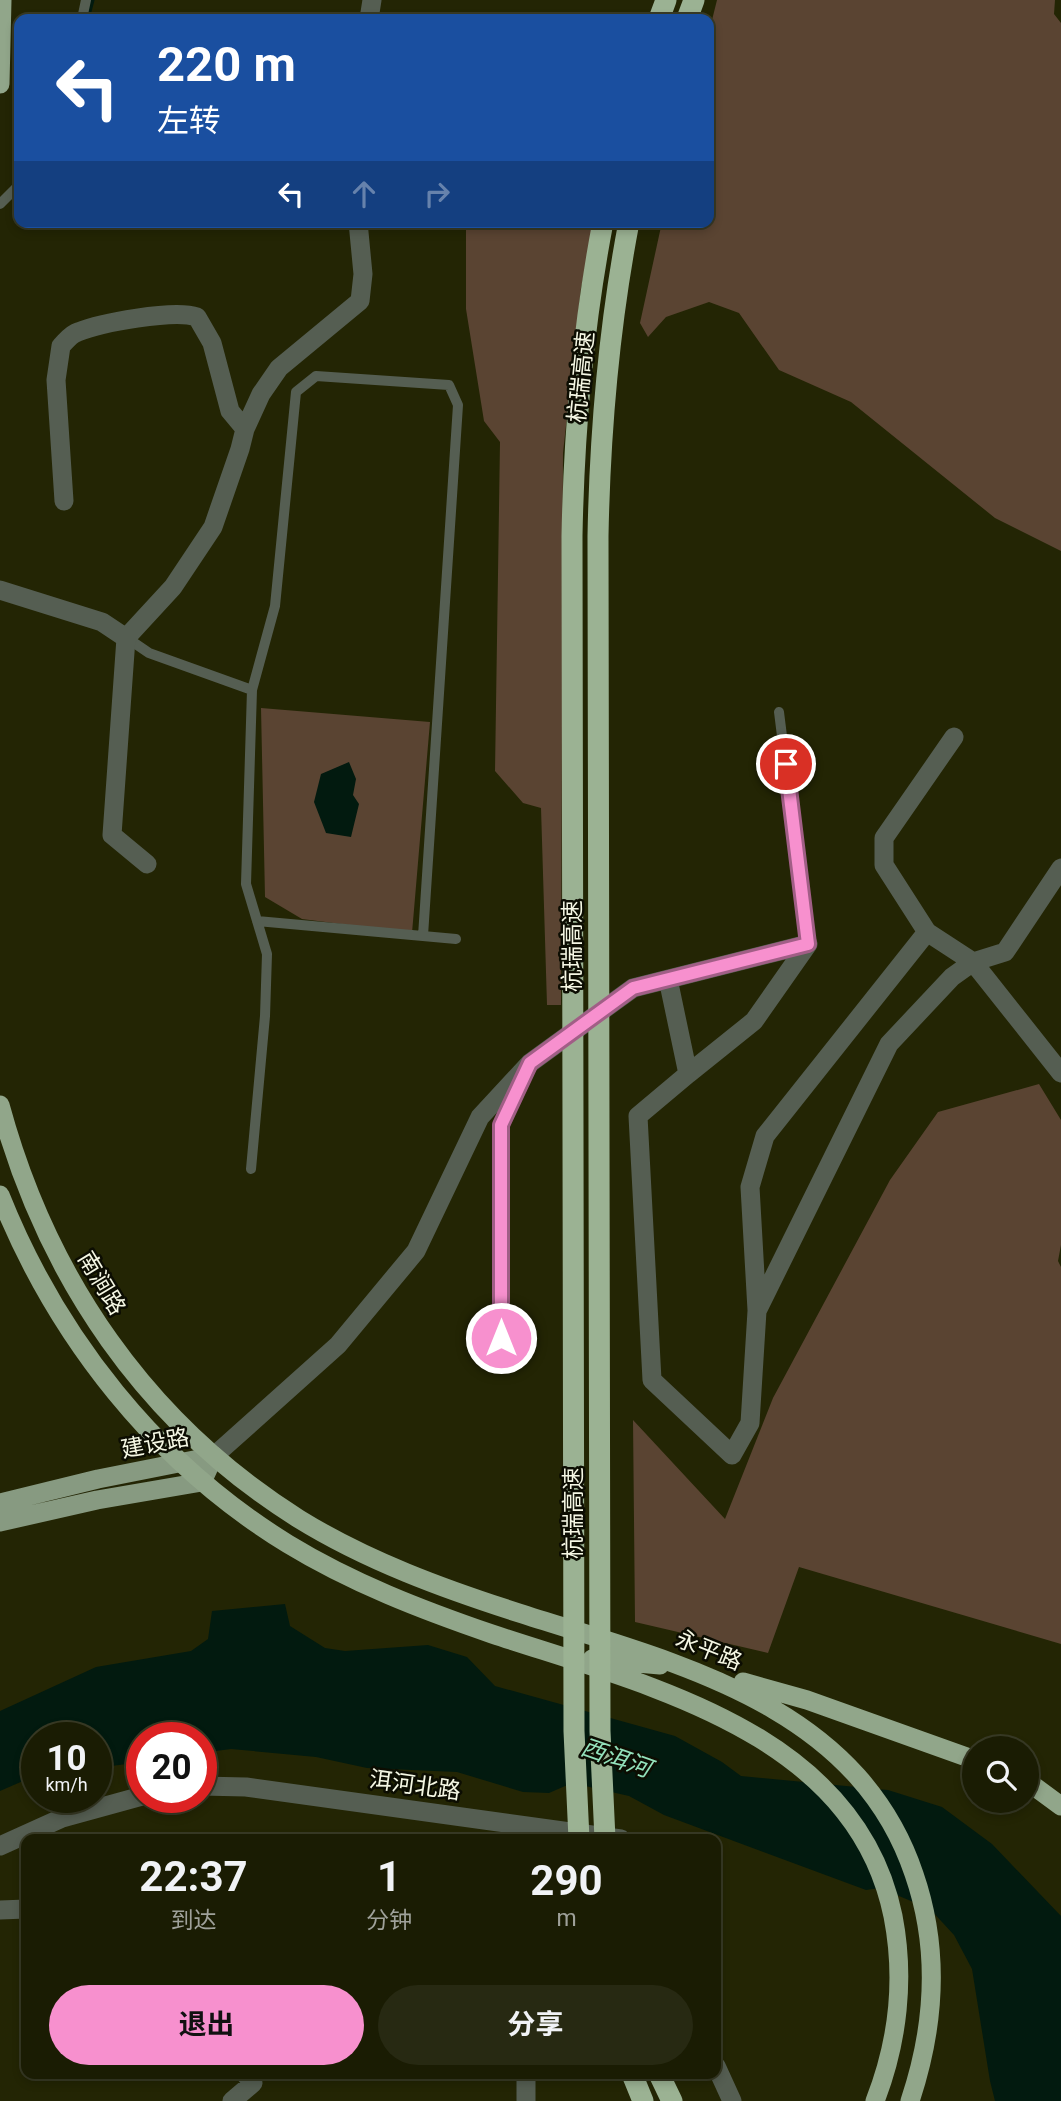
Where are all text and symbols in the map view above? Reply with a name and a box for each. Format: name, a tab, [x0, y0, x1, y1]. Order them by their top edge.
text: 220 m	[157, 36, 296, 93]
icon: left	[42, 42, 133, 133]
text: 左转	[157, 102, 221, 140]
icon: left	[272, 175, 310, 213]
icon: ahead	[345, 175, 383, 213]
icon: right	[418, 175, 456, 213]
street label: 杭瑞高速	[563, 330, 600, 424]
pin	[756, 734, 816, 794]
icon: arrive	[767, 745, 805, 783]
street label: 杭瑞高速	[559, 900, 586, 992]
street label: 南涧路	[72, 1247, 131, 1320]
position arrow	[464, 1301, 538, 1375]
street label: 建设路	[119, 1424, 192, 1463]
street label: 杭瑞高速	[560, 1467, 587, 1559]
street label: 永平路	[672, 1625, 746, 1676]
speed limit sign: 20	[126, 1722, 217, 1813]
water label: 西洱河	[577, 1733, 658, 1784]
map controls	[962, 1736, 1039, 1813]
button: search	[962, 1736, 1039, 1813]
text: 10	[46, 1738, 87, 1779]
street label: 洱河北路	[367, 1766, 462, 1805]
text: km/h	[45, 1774, 88, 1795]
text: 22:37	[139, 1852, 248, 1901]
text: 1	[377, 1852, 401, 1901]
text: 290	[530, 1856, 603, 1905]
text: m	[556, 1905, 577, 1932]
text: 到达	[170, 1907, 216, 1934]
text: 分钟	[366, 1907, 412, 1934]
button: 退出	[49, 1985, 364, 2065]
button: 分享	[378, 1985, 693, 2065]

